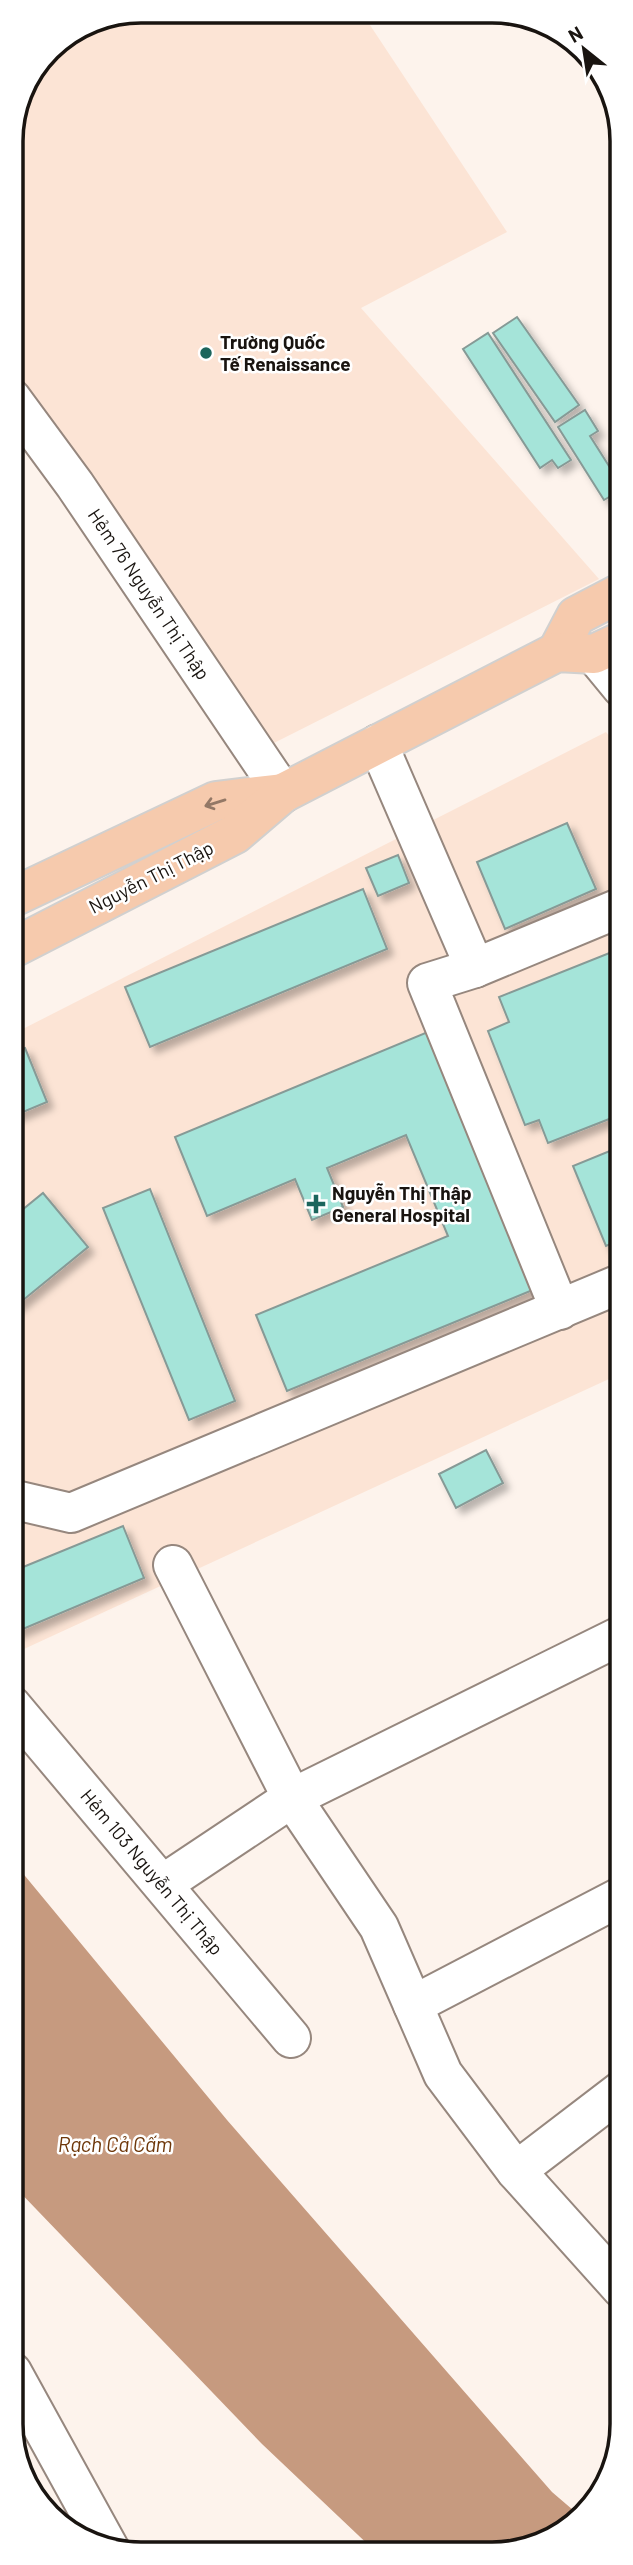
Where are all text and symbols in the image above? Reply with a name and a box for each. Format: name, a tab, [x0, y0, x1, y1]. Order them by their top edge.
north arrow	[549, 14, 619, 84]
text: N	[564, 21, 586, 47]
place label: Trường Quốc Tế Renaissance	[220, 330, 351, 375]
marker: Trường Quốc Tế Renaissance	[198, 345, 214, 361]
street label: Hẻm 76 Nguyễn Thị Thập	[84, 504, 215, 684]
one-way arrow	[205, 798, 227, 811]
street label: Nguyễn Thị Thập	[85, 835, 217, 918]
place label: Nguyễn Thị Thập General Hospital	[332, 1181, 472, 1226]
marker: Nguyễn Thị Thập General Hospital	[306, 1194, 326, 1214]
street label: Hẻm 103 Nguyễn Thị Thập	[76, 1784, 229, 1959]
water label: Rạch Cả Cấm	[58, 2131, 172, 2156]

